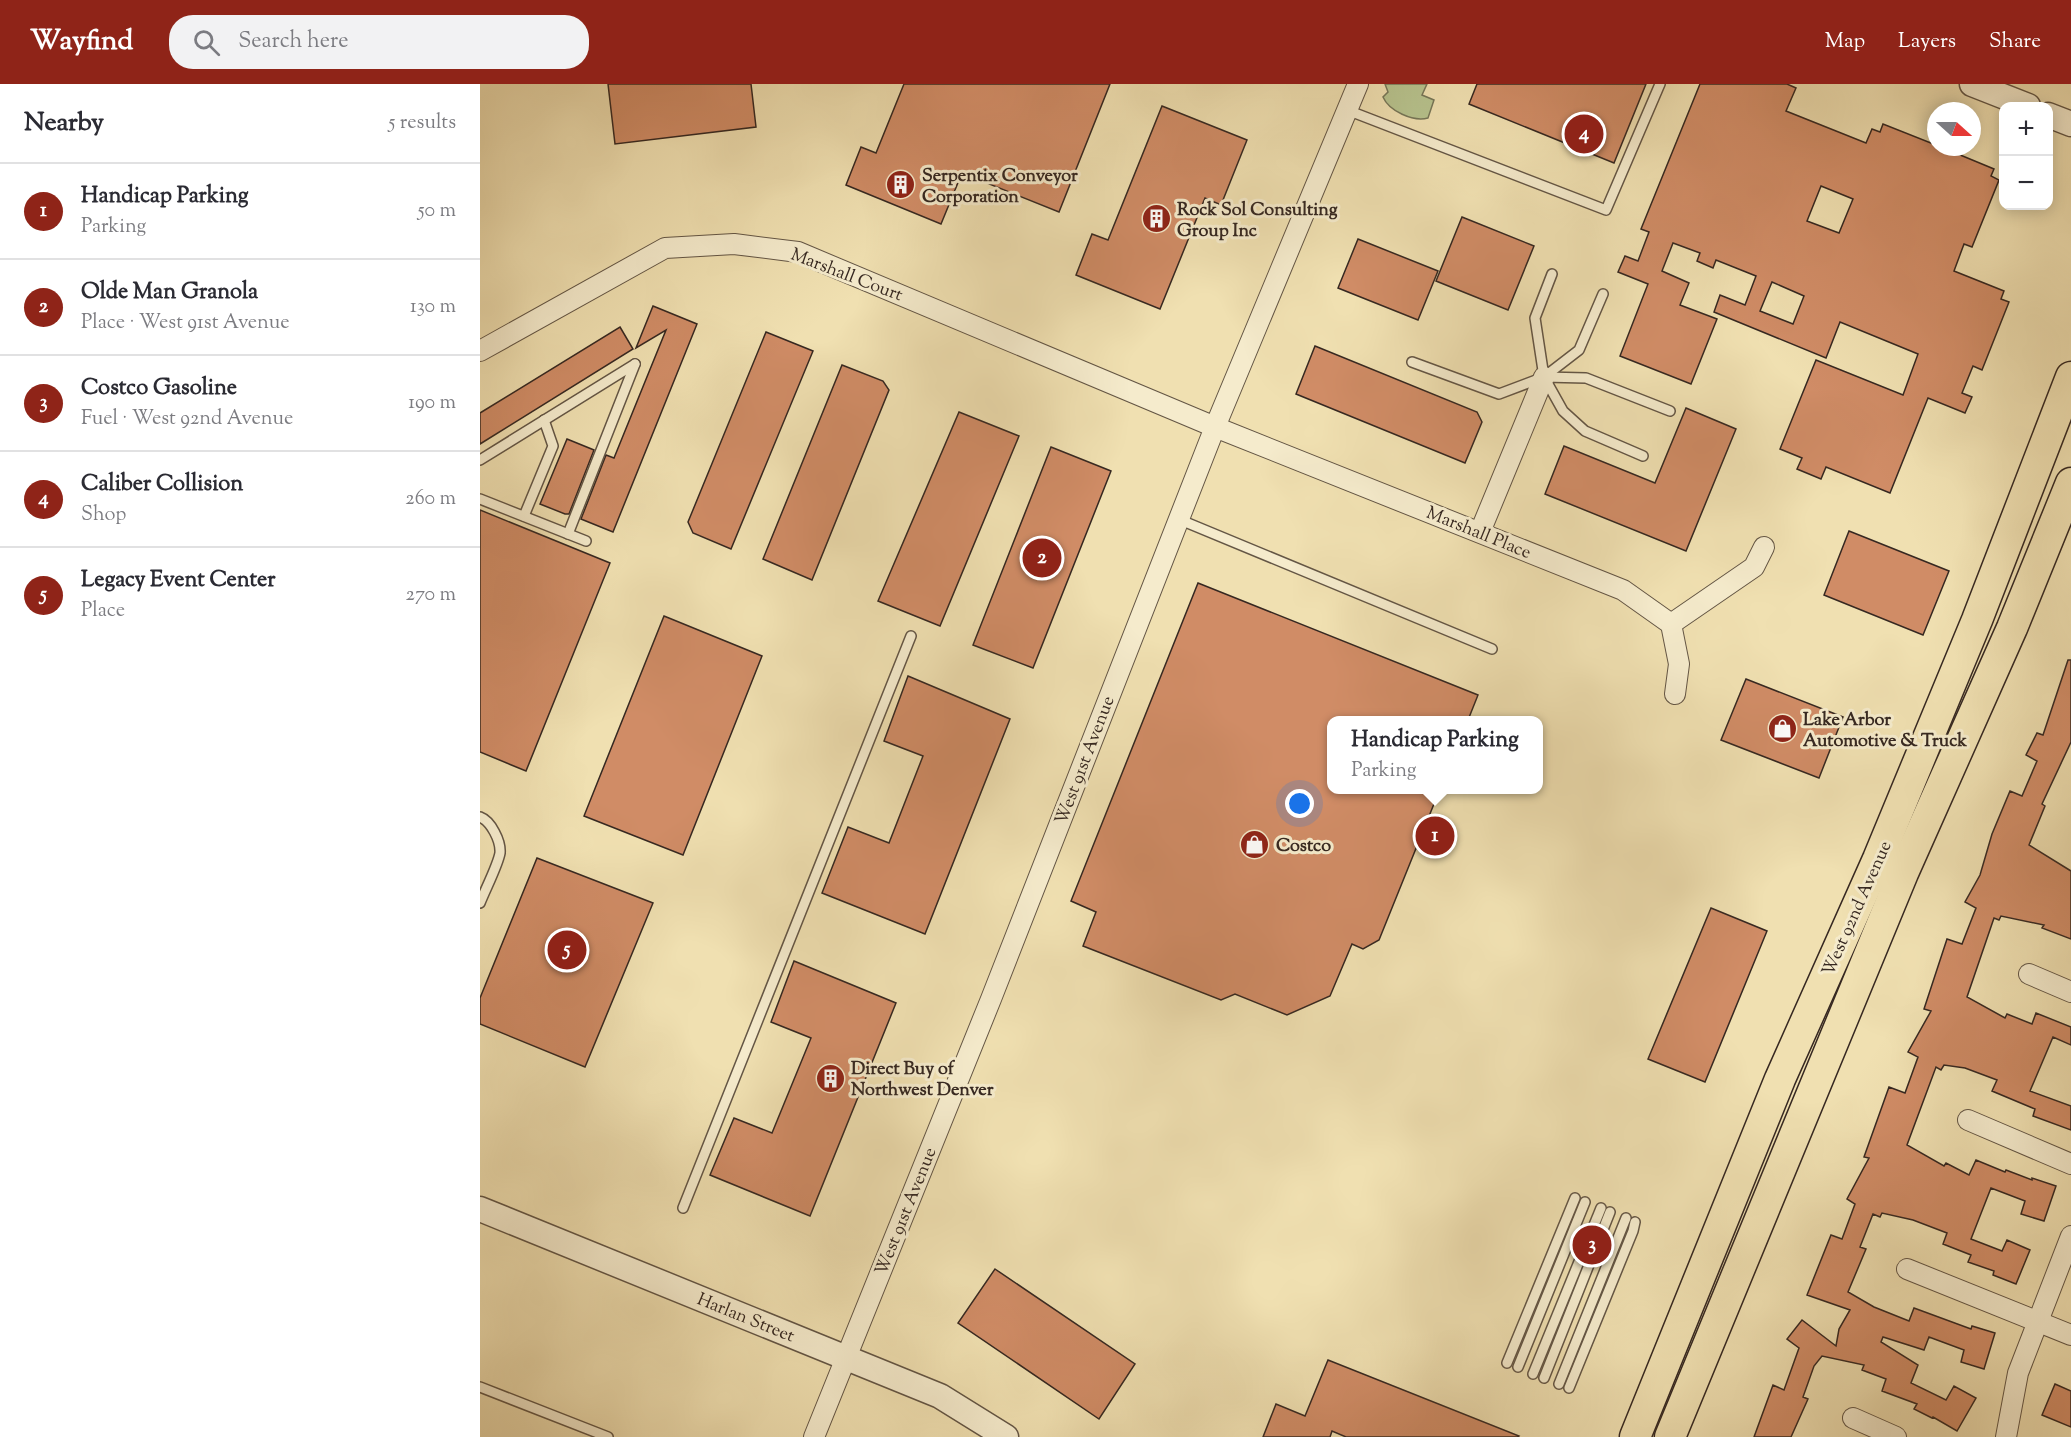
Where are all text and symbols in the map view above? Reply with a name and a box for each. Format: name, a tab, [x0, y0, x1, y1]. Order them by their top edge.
search box	[169, 15, 589, 69]
text: Wayfind	[30, 22, 133, 62]
icon: search	[190, 26, 223, 59]
text: Search here	[238, 26, 349, 58]
text: Map	[1825, 27, 1865, 57]
text: Layers	[1898, 27, 1956, 57]
text: Share	[1989, 27, 2041, 57]
north arrow	[1927, 102, 1981, 156]
map controls	[1999, 102, 2053, 210]
button: +	[1999, 102, 2053, 156]
text: Nearby	[24, 105, 104, 142]
text: 5 results	[389, 109, 456, 138]
pin: 4	[1564, 112, 1604, 156]
button: −	[1999, 156, 2053, 210]
place label: Serpentix Conveyor Corporation	[922, 164, 1078, 211]
building icon: Serpentix Conveyor Corporation	[885, 169, 917, 201]
text: Handicap Parking	[81, 181, 249, 213]
text: 1	[40, 197, 47, 226]
text: 50 m	[418, 197, 456, 226]
place label: Rock Sol Consulting Group Inc	[1177, 198, 1338, 245]
building icon: Rock Sol Consulting Group Inc	[1140, 203, 1172, 235]
text: Parking	[81, 213, 146, 242]
street label: Marshall Court	[786, 243, 906, 309]
text: Olde Man Granola	[81, 277, 258, 309]
text: 2	[39, 293, 48, 322]
text: 130 m	[410, 293, 456, 322]
text: Place · West 91st Avenue	[81, 309, 290, 338]
text: Costco Gasoline	[81, 373, 237, 405]
text: 3	[39, 389, 48, 418]
text: 190 m	[408, 389, 456, 418]
text: Fuel · West 92nd Avenue	[81, 405, 293, 434]
text: Caliber Collision	[81, 469, 243, 501]
text: 4	[38, 485, 49, 514]
text: 260 m	[405, 485, 456, 514]
text: Shop	[81, 501, 126, 530]
street label: Marshall Place	[1422, 501, 1535, 567]
pin: 2	[1022, 536, 1062, 580]
text: Legacy Event Center	[81, 565, 276, 597]
text: 5	[40, 581, 47, 610]
text: 270 m	[406, 581, 456, 610]
text: Place	[81, 597, 125, 626]
street label: West 91st Avenue	[1049, 693, 1122, 829]
place label: Lake Arbor Automotive & Truck	[1803, 708, 1967, 755]
shop icon: Lake Arbor Automotive & Truck	[1766, 713, 1798, 745]
popup	[1327, 716, 1543, 794]
text: Handicap Parking	[1351, 725, 1519, 757]
text: Parking	[1351, 757, 1417, 786]
your location	[1285, 789, 1314, 818]
pin: 1	[1416, 814, 1454, 858]
shop icon: Costco	[1239, 829, 1271, 861]
place label: Costco	[1276, 834, 1331, 860]
street label: West 92nd Avenue	[1816, 837, 1899, 981]
pin: 5	[548, 928, 586, 972]
place label: Direct Buy of Northwest Denver	[851, 1057, 994, 1104]
building icon: Direct Buy of Northwest Denver	[814, 1062, 846, 1094]
street label: West 91st Avenue	[869, 1144, 944, 1280]
pin: 3	[1572, 1222, 1612, 1268]
street label: Harlan Street	[693, 1287, 798, 1350]

